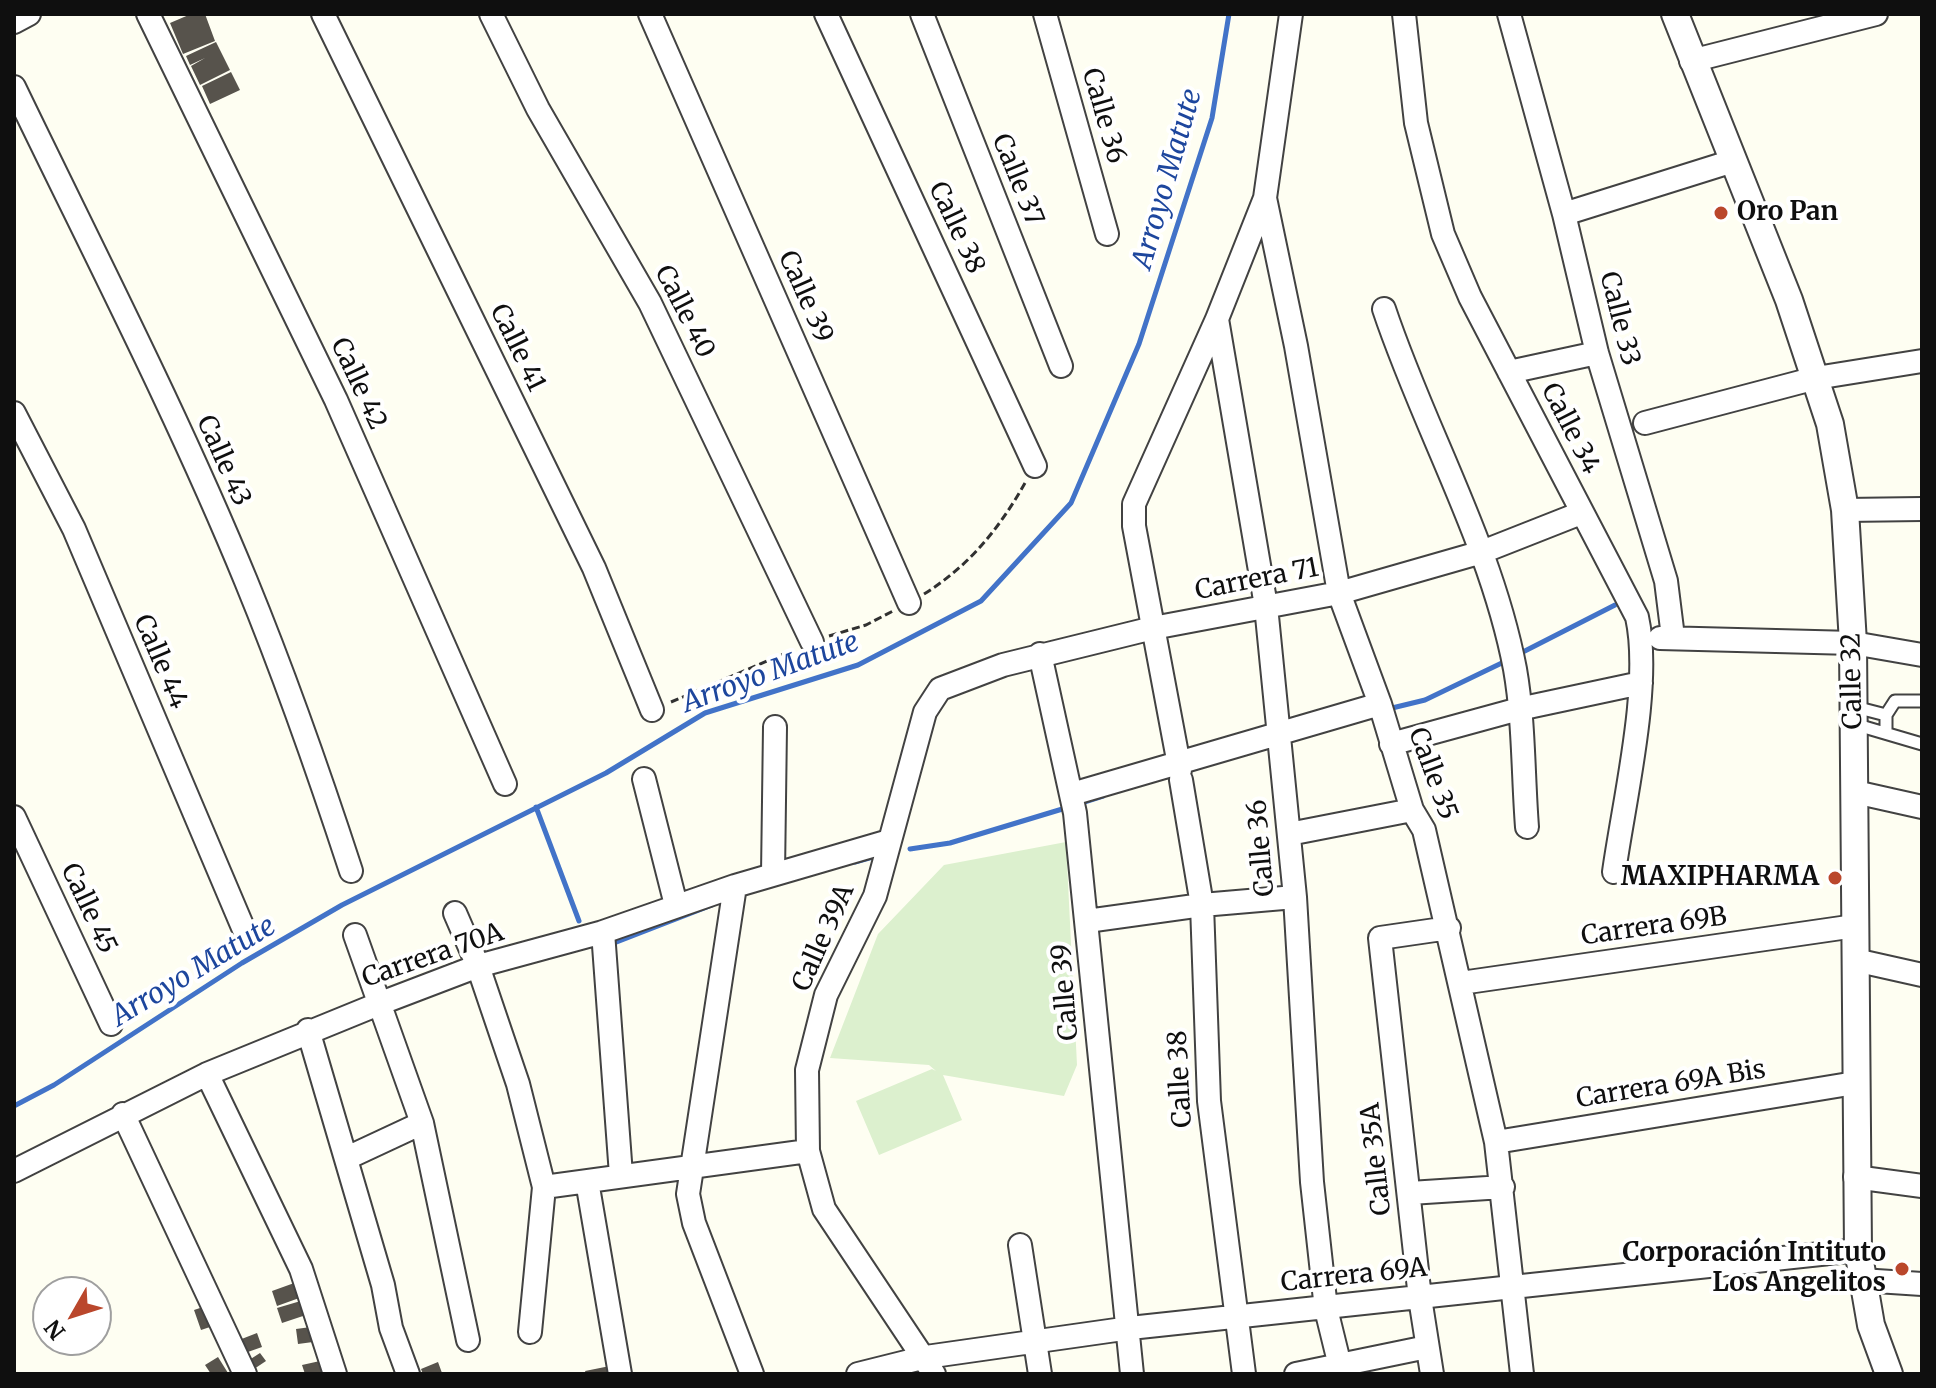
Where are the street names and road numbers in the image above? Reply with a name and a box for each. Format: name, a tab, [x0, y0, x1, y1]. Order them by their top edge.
street label: Calle 36	[1075, 65, 1131, 167]
street label: Calle 37	[985, 130, 1049, 230]
street label: Calle 38	[921, 177, 991, 279]
street label: Calle 39	[771, 246, 839, 348]
street label: Calle 40	[647, 261, 721, 363]
street label: Calle 33	[1592, 269, 1646, 369]
street label: Calle 41	[483, 299, 551, 397]
street label: Calle 42	[323, 333, 393, 435]
street label: Calle 34	[1534, 378, 1606, 480]
street label: Calle 43	[189, 411, 257, 511]
street label: Carrera 71	[1193, 553, 1321, 607]
street label: Calle 44	[126, 610, 194, 714]
street label: Calle 32	[1837, 632, 1869, 730]
street label: Calle 35	[1401, 724, 1463, 824]
street label: Calle 36	[1242, 798, 1282, 898]
street label: Calle 45	[54, 859, 122, 959]
street label: Calle 39A	[787, 880, 861, 996]
street label: Carrera 69B	[1579, 901, 1729, 953]
street label: Carrera 70A	[358, 917, 508, 995]
street label: Calle 39	[1046, 942, 1086, 1042]
street label: Calle 38	[1163, 1030, 1199, 1128]
street label: Carrera 69A Bis	[1574, 1055, 1768, 1115]
street label: Calle 35A	[1356, 1101, 1398, 1217]
street label: Carrera 69A	[1279, 1253, 1429, 1299]

